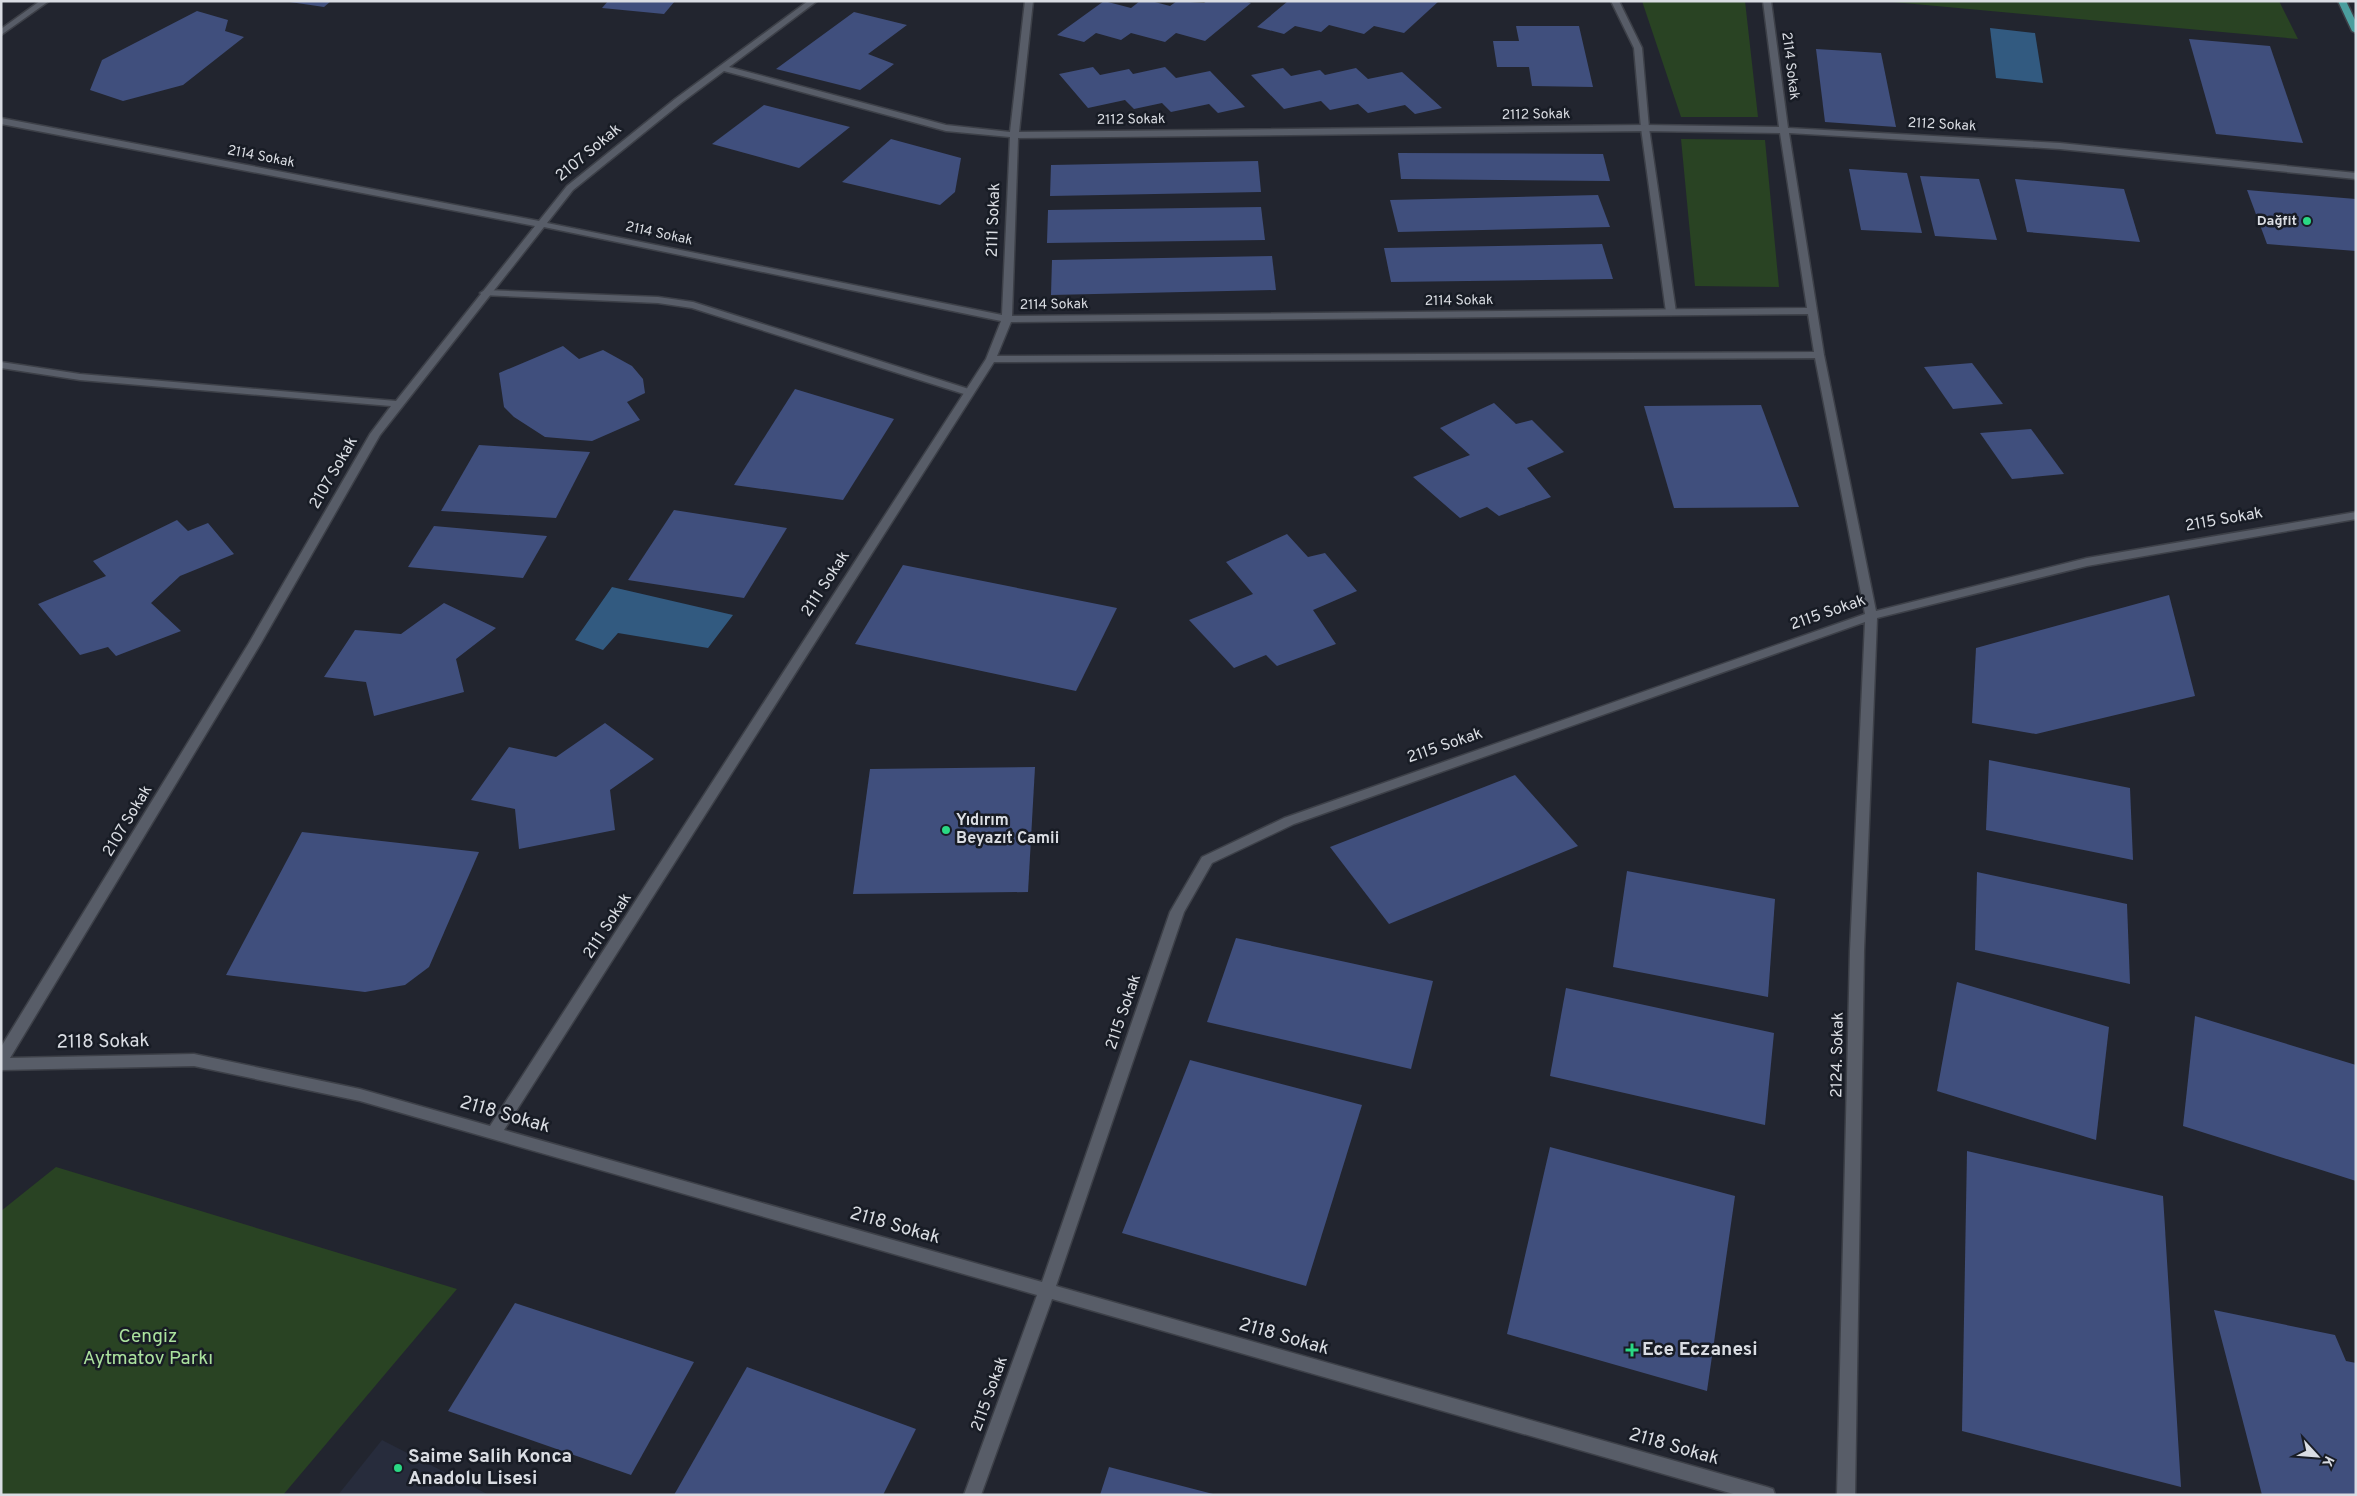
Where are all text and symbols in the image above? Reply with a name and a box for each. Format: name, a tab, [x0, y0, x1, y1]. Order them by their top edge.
street label: 2114 Sokak	[1777, 31, 1803, 101]
street label: 2112 Sokak	[1502, 106, 1570, 124]
street label: 2112 Sokak	[1097, 111, 1165, 129]
street label: 2112 Sokak	[1907, 115, 1977, 135]
street label: 2107 Sokak	[552, 120, 626, 186]
street label: 2114 Sokak	[226, 142, 296, 172]
street label: 2111 Sokak	[983, 182, 1005, 258]
place label: Dağfit	[2257, 213, 2297, 230]
marker: Dağfit	[2301, 215, 2313, 227]
street label: 2114 Sokak	[624, 219, 694, 249]
street label: 2114 Sokak	[1425, 292, 1493, 310]
street label: 2114 Sokak	[1020, 296, 1088, 314]
street label: 2107 Sokak	[305, 433, 363, 513]
street label: 2115 Sokak	[2184, 503, 2264, 537]
street label: 2111 Sokak	[797, 547, 855, 621]
street label: 2115 Sokak	[1788, 591, 1868, 635]
street label: 2115 Sokak	[1405, 724, 1485, 768]
street label: 2107 Sokak	[99, 781, 157, 861]
place label: Yıdırım Beyazıt Camii	[956, 811, 1059, 849]
marker: Yıdırım Beyazıt Camii	[940, 824, 952, 836]
street label: 2111 Sokak	[579, 889, 637, 963]
street label: 2115 Sokak	[1102, 972, 1146, 1052]
street label: 2124. Sokak	[1827, 1012, 1849, 1098]
street label: 2118 Sokak	[56, 1029, 150, 1055]
street label: 2118 Sokak	[457, 1091, 553, 1139]
street label: 2118 Sokak	[847, 1202, 943, 1250]
street label: 2118 Sokak	[1236, 1313, 1332, 1361]
park label: Cengiz Aytmatov Parkı	[83, 1325, 213, 1371]
place label: Ece Eczanesi	[1642, 1338, 1758, 1362]
marker: Ece Eczanesi	[1626, 1344, 1638, 1356]
street label: 2115 Sokak	[967, 1354, 1013, 1434]
street label: 2118 Sokak	[1626, 1423, 1722, 1471]
north arrow	[2292, 1431, 2342, 1481]
place label: Saime Salih Konca Anadolu Lisesi	[408, 1445, 572, 1491]
text: K	[2317, 1453, 2337, 1469]
marker: Saime Salih Konca Anadolu Lisesi	[392, 1462, 404, 1474]

